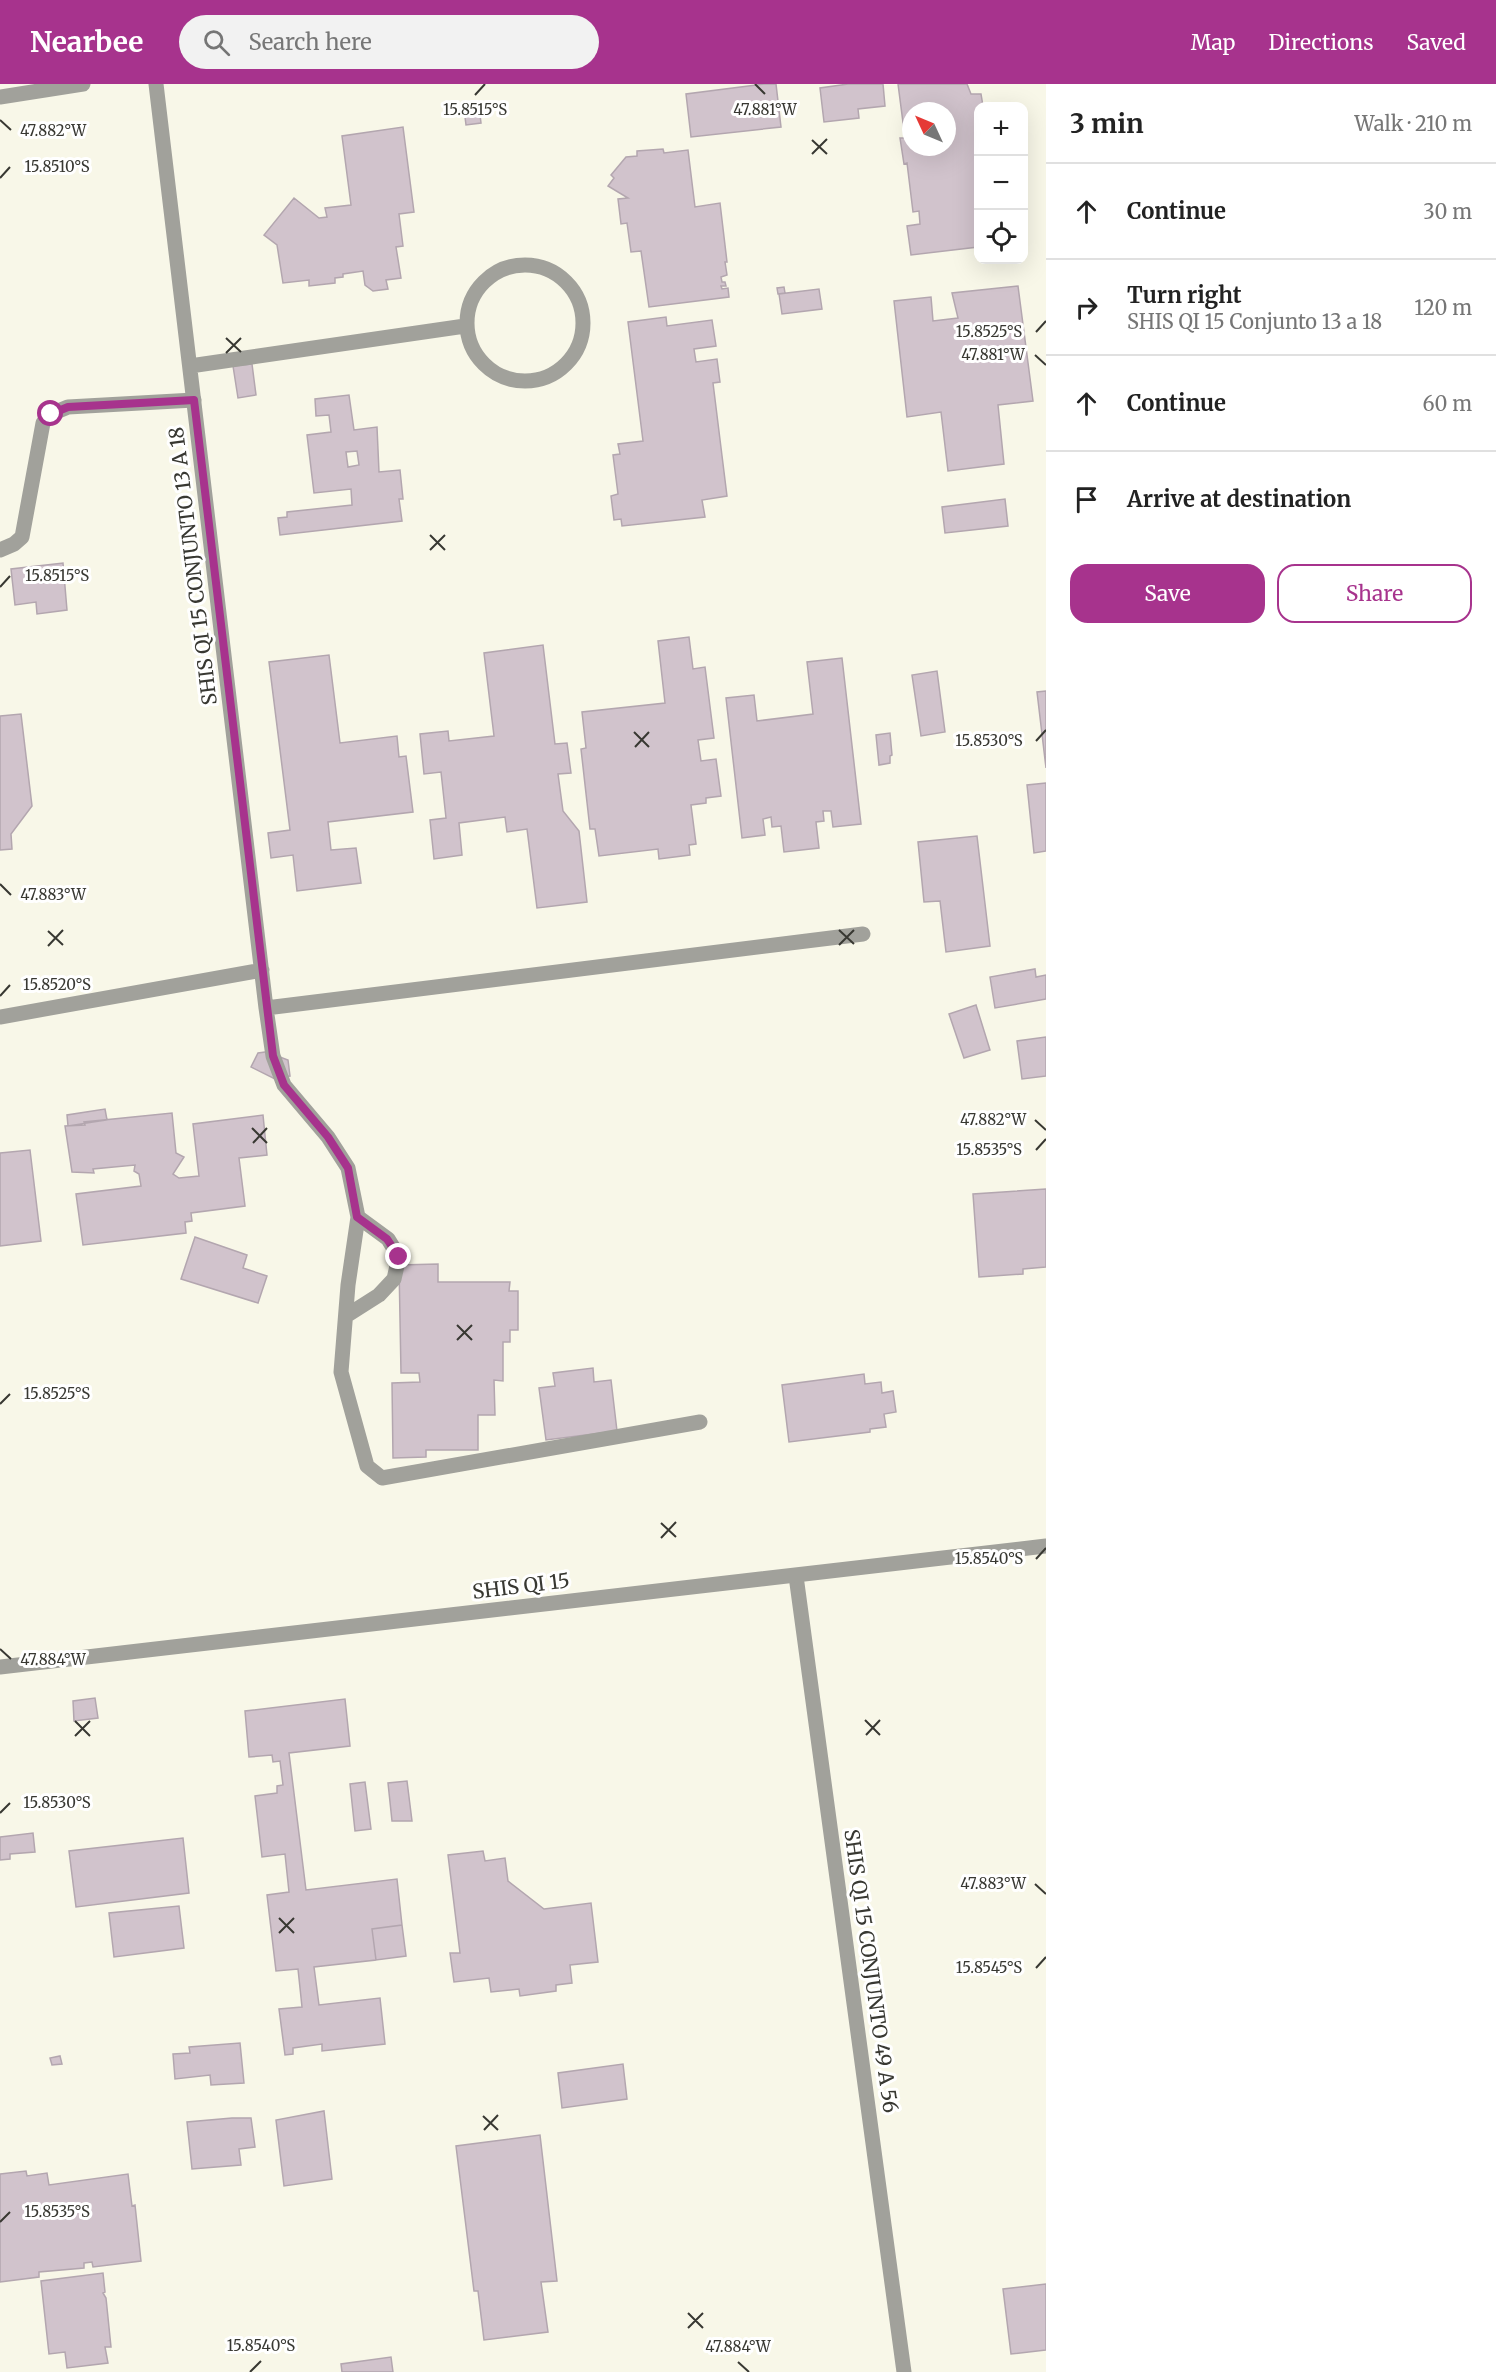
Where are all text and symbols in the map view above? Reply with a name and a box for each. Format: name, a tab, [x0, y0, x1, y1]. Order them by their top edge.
search box	[179, 15, 599, 69]
text: Nearbee	[30, 24, 143, 60]
icon: search	[200, 26, 233, 59]
text: Search here	[248, 28, 372, 56]
text: Map	[1191, 29, 1235, 56]
text: Directions	[1268, 29, 1373, 56]
text: Saved	[1406, 29, 1466, 56]
text: 15.8515°S	[443, 100, 507, 119]
text: 47.881°W	[733, 100, 798, 119]
north arrow	[902, 102, 956, 156]
map controls	[974, 102, 1028, 264]
button: +	[974, 102, 1028, 156]
text: 3 min	[1070, 107, 1144, 140]
text: Walk · 210 m	[1355, 111, 1472, 136]
text: 47.882°W	[20, 121, 87, 140]
button: −	[974, 156, 1028, 210]
text: 15.8510°S	[24, 157, 90, 176]
icon: ahead	[1070, 195, 1103, 228]
text: Continue	[1127, 197, 1226, 225]
text: 30 m	[1423, 199, 1472, 224]
button: locate	[974, 210, 1028, 264]
text: Turn right	[1127, 281, 1241, 309]
icon: right	[1070, 291, 1103, 324]
text: 120 m	[1414, 295, 1472, 320]
text: SHIS QI 15 Conjunto 13 a 18	[1127, 309, 1382, 334]
text: 15.8525°S	[956, 322, 1022, 341]
text: 47.881°W	[961, 345, 1026, 364]
icon: ahead	[1070, 387, 1103, 420]
text: Continue	[1127, 389, 1226, 417]
text: 60 m	[1422, 391, 1472, 416]
route start	[37, 400, 63, 426]
street label: SHIS QI 15 CONJUNTO 13 A 18	[163, 426, 222, 707]
icon: arrive	[1070, 483, 1103, 516]
text: Arrive at destination	[1127, 485, 1351, 513]
button: Save	[1070, 564, 1265, 623]
button: Share	[1277, 564, 1472, 623]
text: 15.8515°S	[25, 566, 89, 585]
text: 15.8530°S	[955, 731, 1023, 750]
text: 47.883°W	[20, 885, 87, 904]
text: 15.8520°S	[23, 975, 91, 994]
text: 47.882°W	[960, 1110, 1027, 1129]
text: 15.8535°S	[956, 1140, 1022, 1159]
route end	[385, 1243, 411, 1269]
text: 15.8525°S	[24, 1384, 90, 1403]
text: 15.8540°S	[955, 1549, 1023, 1568]
street label: SHIS QI 15	[471, 1567, 571, 1604]
text: 47.884°W	[20, 1650, 87, 1669]
text: 15.8530°S	[23, 1793, 91, 1812]
street label: SHIS QI 15 CONJUNTO 49 A 56	[839, 1827, 904, 2114]
text: 47.883°W	[960, 1874, 1027, 1893]
text: 15.8545°S	[956, 1958, 1022, 1977]
text: 15.8535°S	[24, 2202, 90, 2221]
text: 15.8540°S	[227, 2336, 295, 2355]
text: 47.884°W	[705, 2337, 772, 2356]

